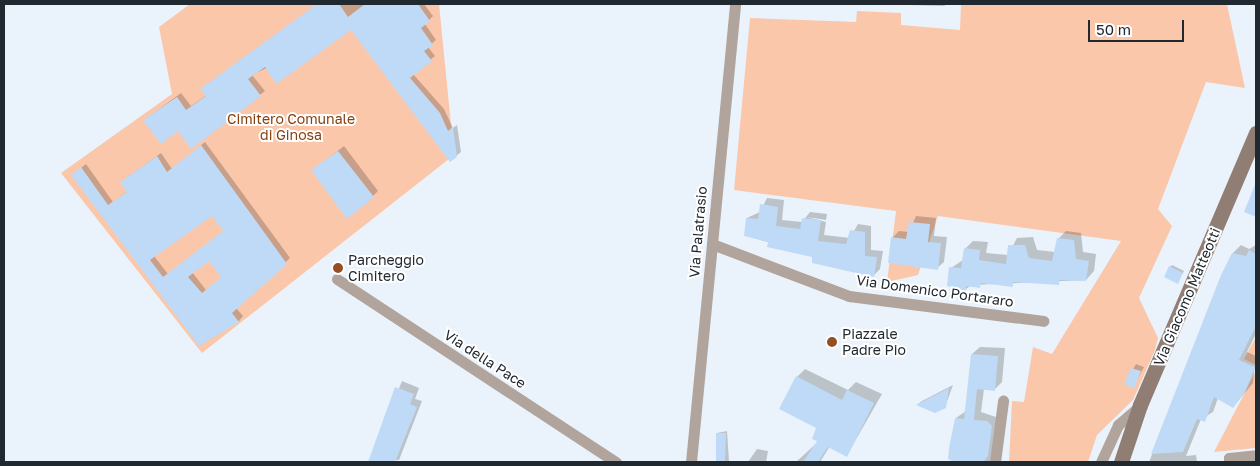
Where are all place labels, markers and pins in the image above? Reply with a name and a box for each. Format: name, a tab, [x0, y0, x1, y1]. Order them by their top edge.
place label: Parcheggio Cimitero	[348, 252, 424, 284]
marker: Parcheggio Cimitero	[332, 262, 344, 274]
place label: Piazzale Padre Pio	[842, 326, 906, 358]
marker: Piazzale Padre Pio	[826, 336, 838, 348]

